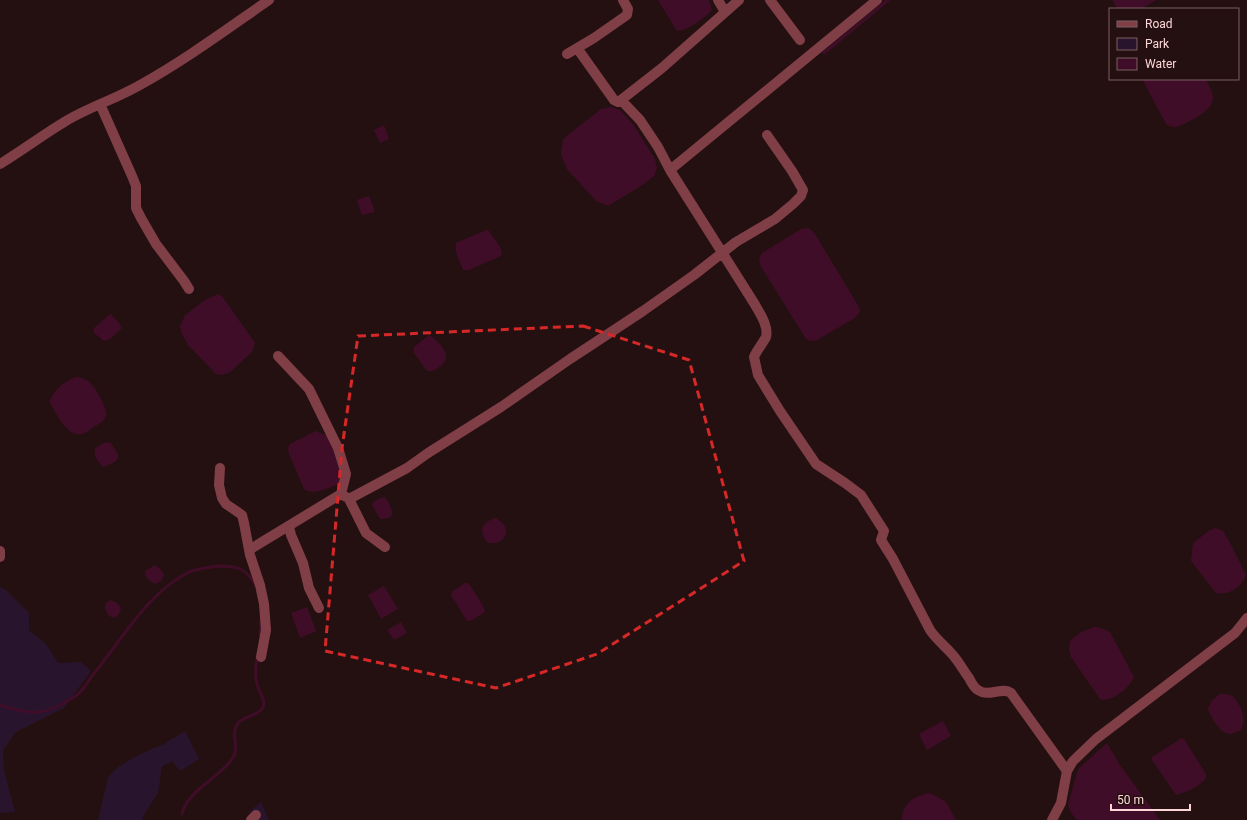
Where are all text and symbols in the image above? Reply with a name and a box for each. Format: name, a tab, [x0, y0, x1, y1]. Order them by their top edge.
legend	[1109, 8, 1239, 80]
text: Road	[1145, 17, 1173, 31]
text: Park	[1145, 37, 1170, 51]
text: Water	[1145, 57, 1176, 71]
scale bar	[1111, 786, 1190, 812]
text: 50 m	[1117, 793, 1144, 807]

